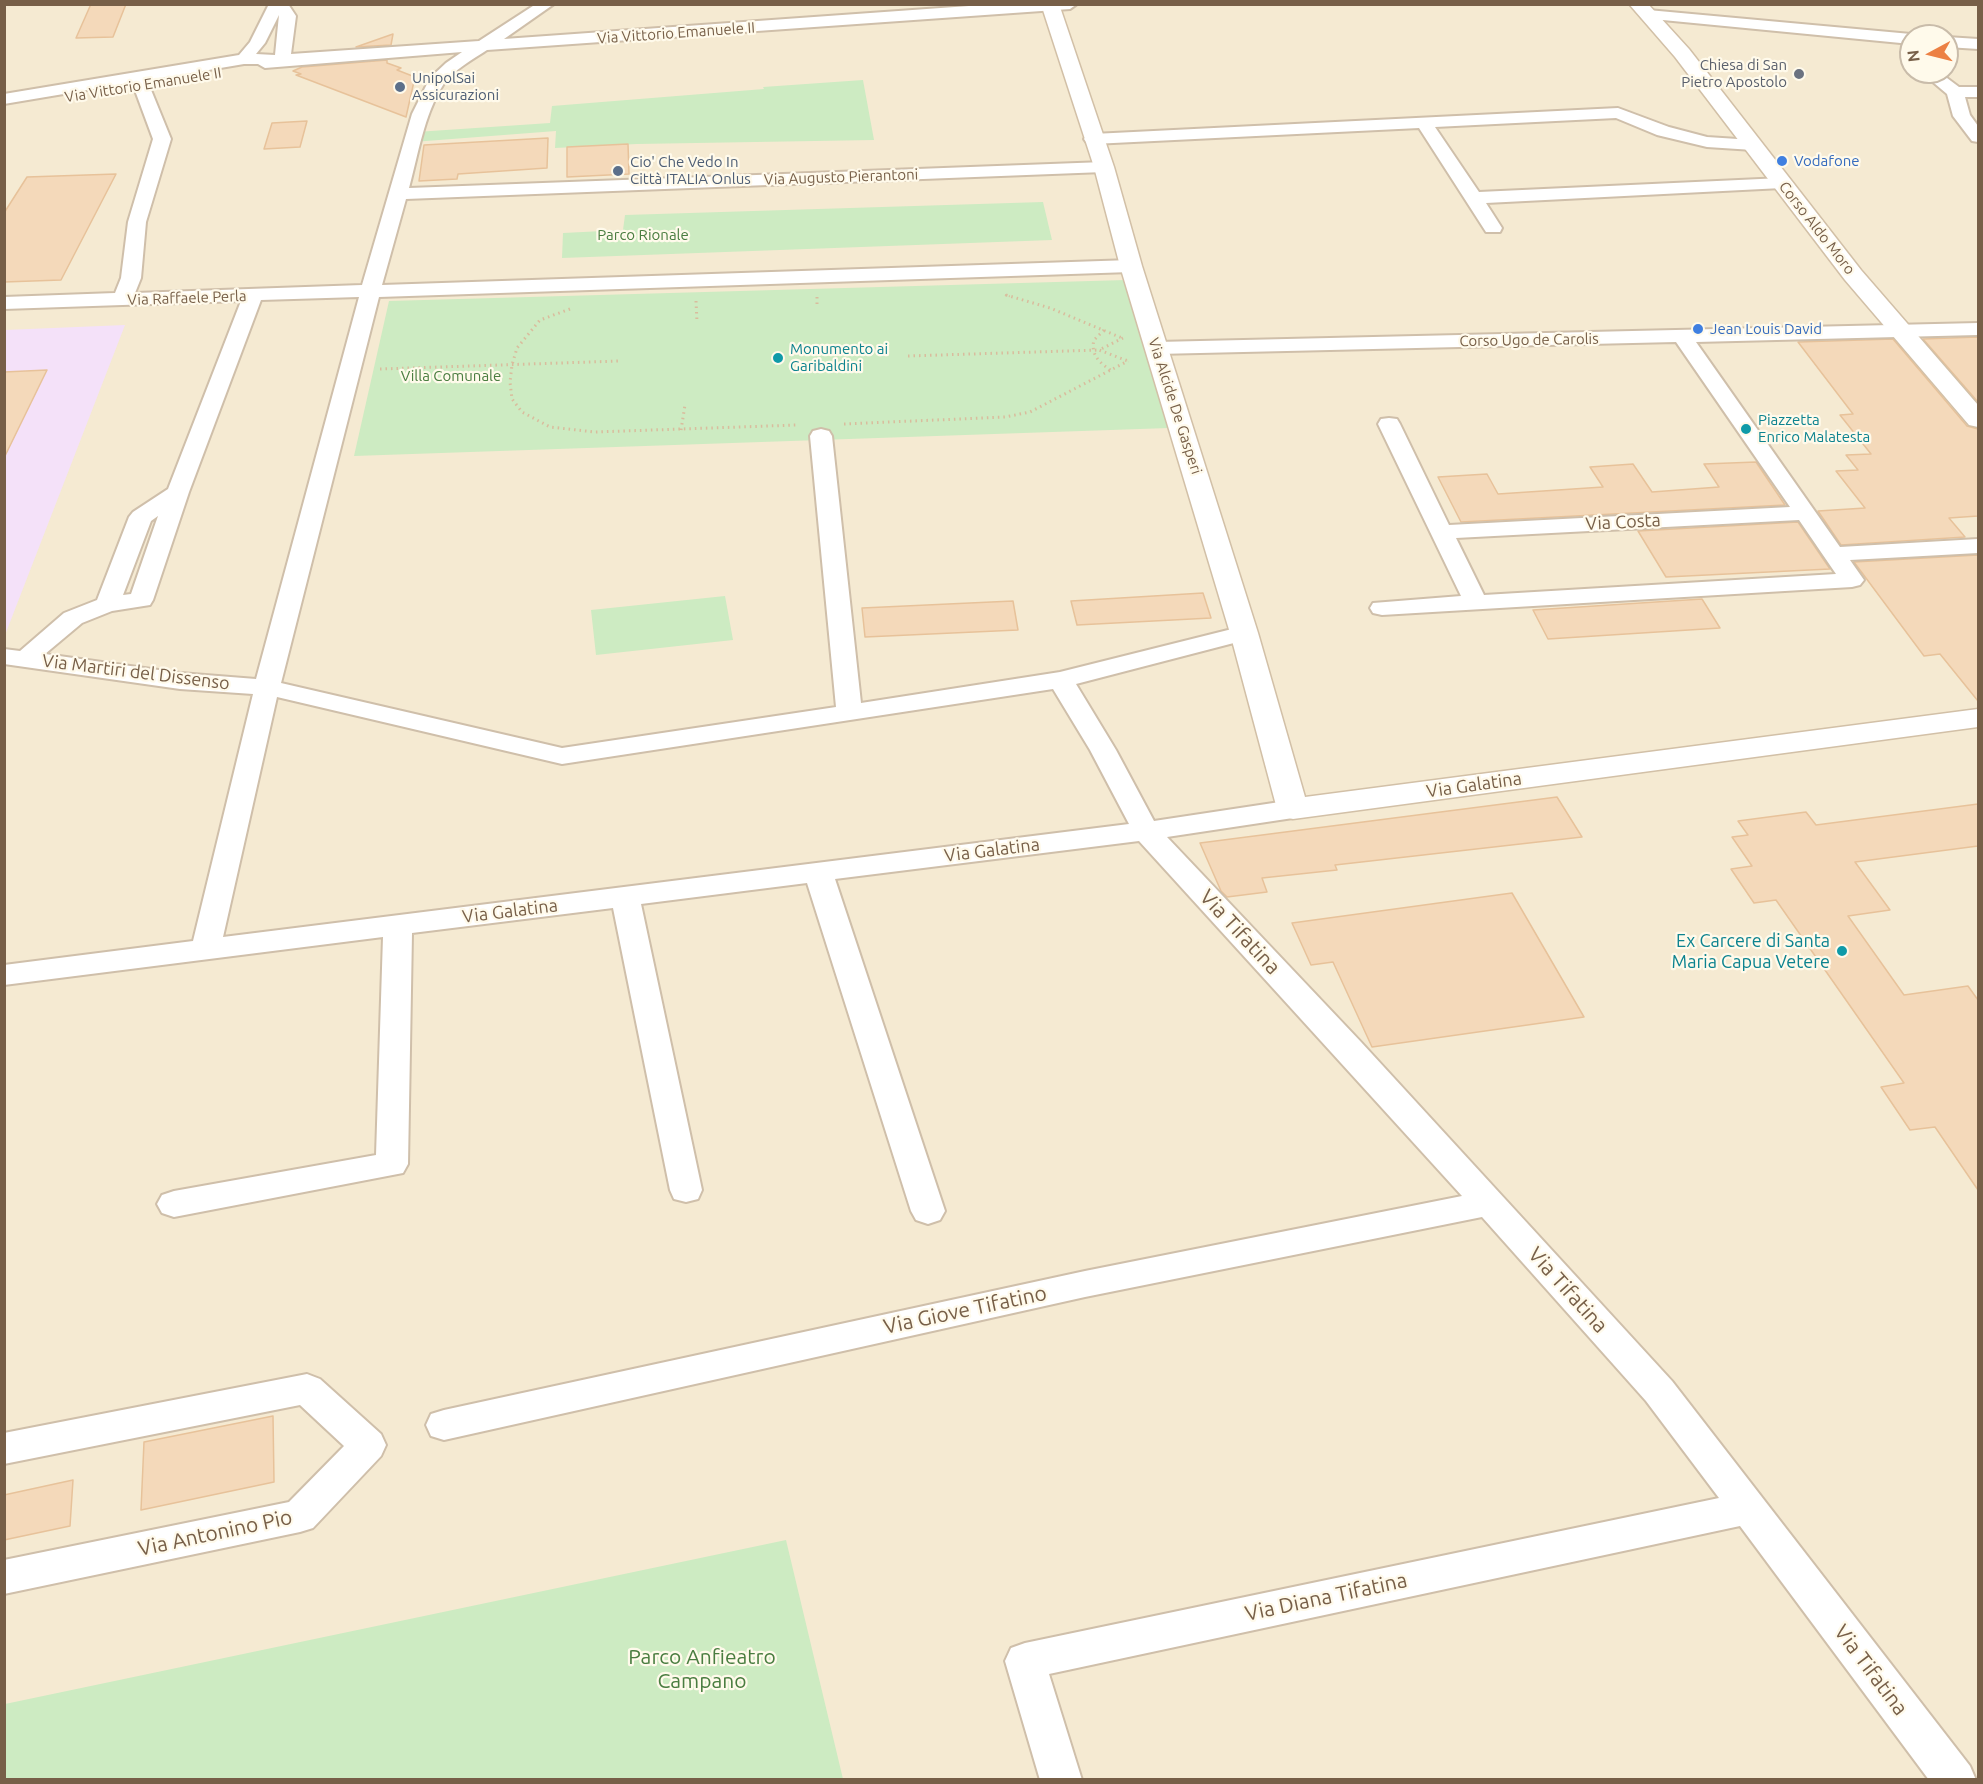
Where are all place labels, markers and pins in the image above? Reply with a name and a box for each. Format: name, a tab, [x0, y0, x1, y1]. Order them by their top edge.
place label: Chiesa di San Pietro Apostolo	[1681, 56, 1787, 91]
marker: Chiesa di San Pietro Apostolo	[1792, 67, 1806, 81]
place label: UnipolSai Assicurazioni	[412, 69, 499, 104]
marker: UnipolSai Assicurazioni	[393, 80, 407, 94]
place label: Vodafone	[1794, 152, 1860, 170]
place label: Cio' Che Vedo In Città ITALIA Onlus	[630, 153, 751, 188]
marker: Vodafone	[1775, 154, 1789, 168]
marker: Cio' Che Vedo In Città ITALIA Onlus	[611, 164, 625, 178]
place label: Jean Louis David	[1710, 320, 1822, 338]
marker: Jean Louis David	[1691, 322, 1705, 336]
place label: Monumento ai Garibaldini	[790, 340, 888, 375]
marker: Monumento ai Garibaldini	[771, 351, 785, 365]
place label: Piazzetta Enrico Malatesta	[1758, 411, 1870, 446]
marker: Piazzetta Enrico Malatesta	[1739, 422, 1753, 436]
place label: Ex Carcere di Santa Maria Capua Vetere	[1672, 930, 1830, 972]
marker: Ex Carcere di Santa Maria Capua Vetere	[1835, 944, 1849, 958]

